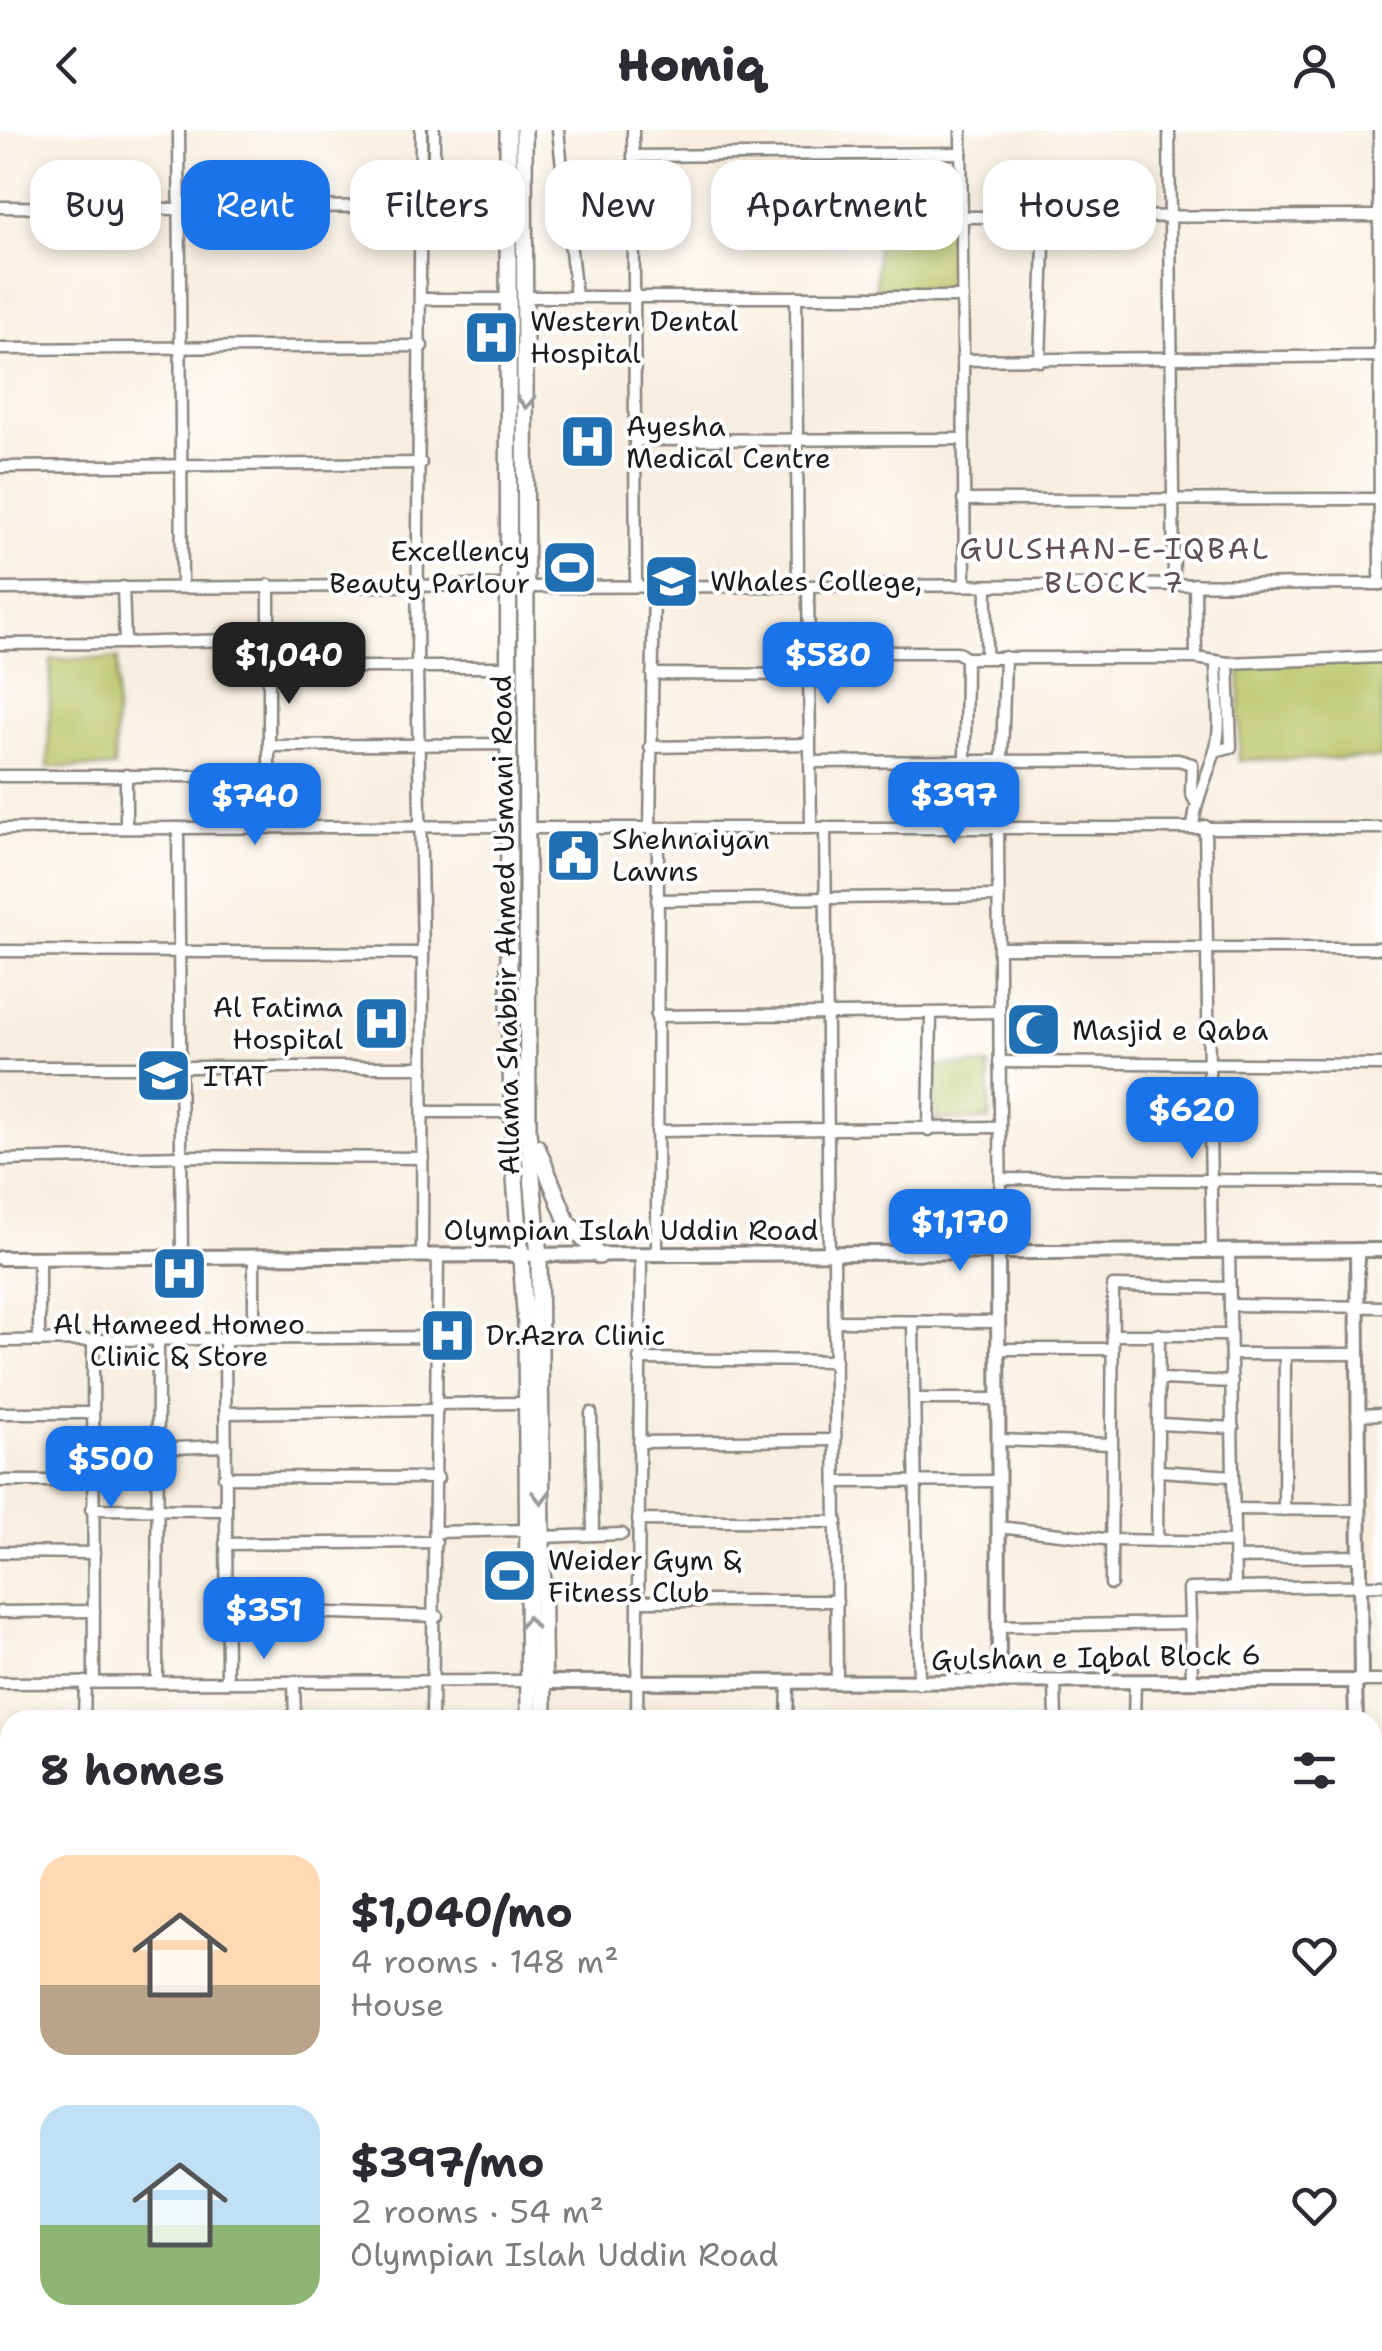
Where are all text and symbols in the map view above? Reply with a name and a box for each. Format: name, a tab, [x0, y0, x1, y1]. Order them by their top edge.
text: Homiq	[617, 35, 765, 95]
icon: back	[40, 38, 95, 93]
icon: person	[1287, 38, 1342, 93]
chip: Buy	[30, 160, 161, 250]
chip: Rent	[181, 160, 330, 250]
chip: Filters	[350, 160, 525, 250]
chip: New	[545, 160, 691, 250]
chip: Apartment	[711, 160, 963, 250]
chip: House	[983, 160, 1156, 250]
place label: Western Dental Hospital	[530, 302, 739, 372]
hospital icon: Western Dental Hospital	[461, 307, 521, 367]
one-way arrow	[515, 396, 537, 411]
place label: Ayesha Medical Centre	[626, 407, 831, 477]
hospital icon: Ayesha Medical Centre	[557, 412, 617, 472]
district label: GULSHAN-E-IQBAL BLOCK 7	[959, 528, 1271, 603]
place label: Excellency Beauty Parlour	[329, 532, 530, 602]
sports icon: Excellency Beauty Parlour	[539, 537, 599, 597]
school or university icon: Whales College,	[641, 551, 701, 611]
place label: Whales College,	[710, 562, 922, 600]
pin: $1,040	[208, 622, 370, 707]
pin: $580	[769, 622, 887, 707]
text: $1,040	[235, 633, 343, 676]
text: $580	[785, 633, 871, 676]
street label: Allama Shabbir Ahmed Usmani Road	[482, 675, 528, 1175]
pin: $397	[895, 762, 1013, 847]
pin: $740	[196, 763, 314, 848]
text: $397	[910, 773, 998, 816]
text: $740	[211, 774, 299, 817]
place label: Shehnaiyan Lawns	[612, 820, 770, 890]
public building icon: Shehnaiyan Lawns	[543, 825, 603, 885]
place label: Al Fatima Hospital	[213, 988, 344, 1058]
hospital icon: Al Fatima Hospital	[352, 993, 412, 1053]
mosque icon: Masjid e Qaba	[1003, 1000, 1063, 1060]
place label: Masjid e Qaba	[1072, 1011, 1268, 1049]
school or university icon: ITAT	[134, 1046, 194, 1106]
place label: ITAT	[203, 1057, 268, 1095]
pin: $620	[1133, 1077, 1251, 1162]
text: $620	[1148, 1088, 1236, 1131]
pin: $1,170	[879, 1189, 1041, 1274]
text: $1,170	[911, 1200, 1009, 1243]
street label: Olympian Islah Uddin Road	[444, 1211, 818, 1249]
hospital icon: Al Hameed Homeo Clinic & Store	[149, 1243, 209, 1303]
place label: Al Hameed Homeo Clinic & Store	[53, 1305, 305, 1375]
hospital icon: Dr.Azra Clinic	[417, 1305, 477, 1365]
place label: Dr.Azra Clinic	[486, 1316, 665, 1354]
pin: $500	[52, 1426, 170, 1511]
text: $500	[68, 1437, 154, 1480]
one-way arrow	[530, 1490, 552, 1505]
place label: Weider Gym & Fitness Club	[548, 1541, 741, 1611]
sports icon: Weider Gym & Fitness Club	[479, 1546, 539, 1606]
pin: $351	[205, 1577, 323, 1662]
text: $351	[225, 1588, 303, 1631]
one-way arrow	[517, 1614, 538, 1630]
street label: Gulshan e Iqbal Block 6	[931, 1635, 1261, 1679]
text: 8 homes	[40, 1742, 225, 1798]
icon: filters	[1287, 1743, 1342, 1798]
text: $1,040/mo	[350, 1884, 573, 1940]
icon: home	[120, 1895, 240, 2015]
icon: heart	[1287, 1928, 1342, 1983]
text: 4 rooms · 148 m²	[350, 1940, 619, 1983]
text: House	[350, 1983, 444, 2026]
text: $397/mo	[350, 2134, 545, 2190]
icon: home	[120, 2145, 240, 2265]
icon: heart	[1287, 2178, 1342, 2233]
text: 2 rooms · 54 m²	[350, 2190, 604, 2233]
text: Olympian Islah Uddin Road	[350, 2233, 778, 2276]

